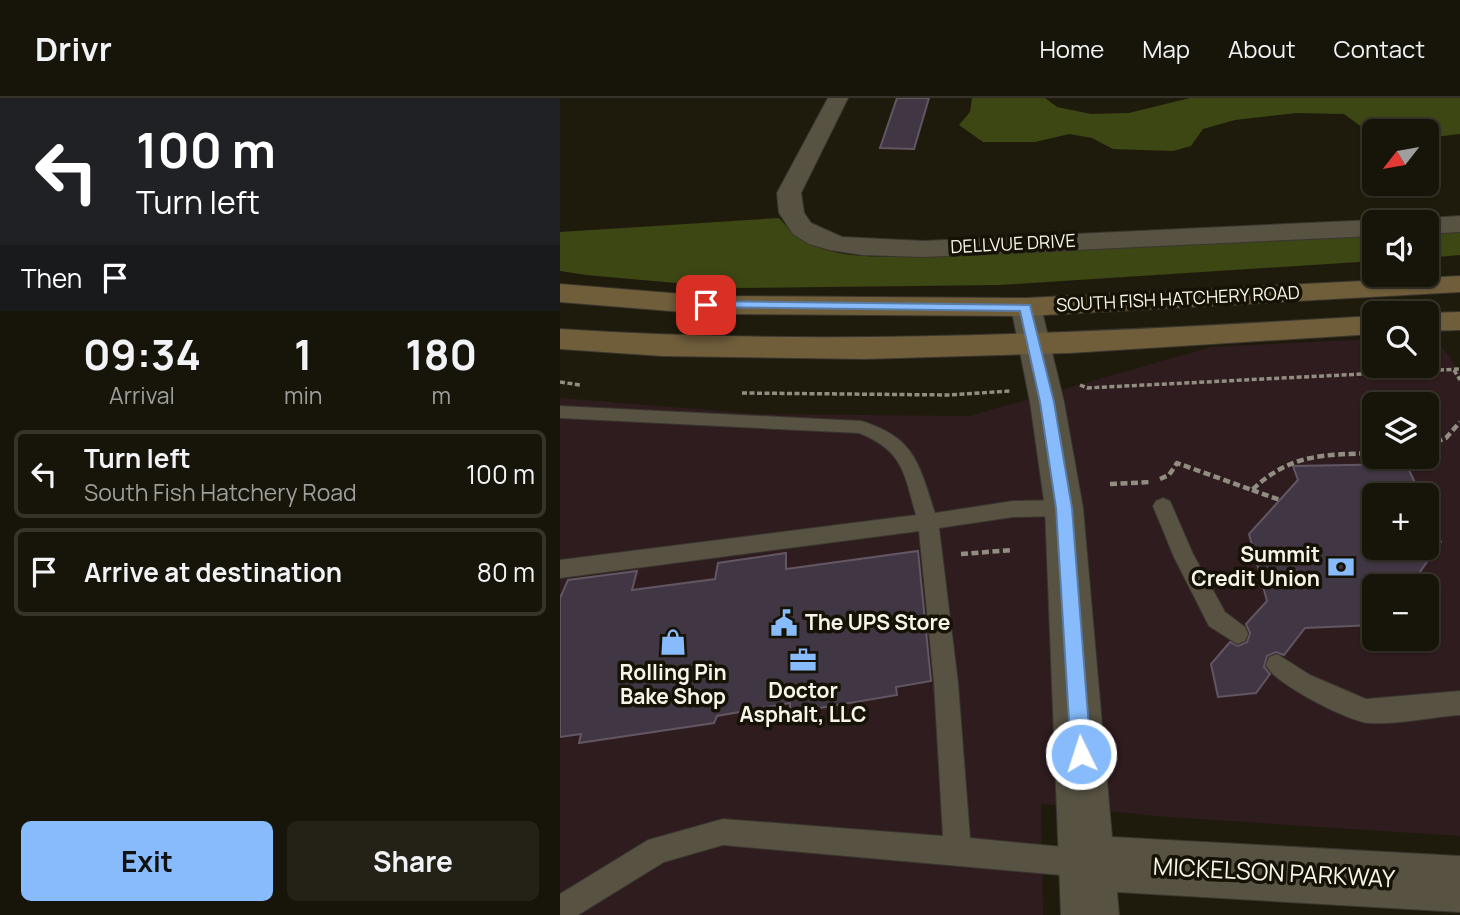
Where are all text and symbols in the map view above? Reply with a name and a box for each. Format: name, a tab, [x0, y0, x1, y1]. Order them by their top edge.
text: Drivr	[35, 26, 112, 71]
text: Home	[1039, 32, 1104, 65]
text: Map	[1142, 32, 1190, 65]
text: About	[1228, 32, 1296, 65]
text: Contact	[1334, 32, 1425, 65]
text: 100 m	[136, 116, 276, 183]
north arrow	[1362, 119, 1438, 196]
map controls	[1362, 119, 1439, 651]
icon: left	[21, 126, 112, 217]
text: Turn left	[136, 180, 260, 224]
button: sound	[1362, 210, 1439, 287]
street label: DELLVUE DRIVE	[950, 228, 1076, 258]
icon: arrive	[96, 259, 134, 297]
text: Then	[21, 260, 82, 296]
pin	[676, 275, 736, 335]
street label: SOUTH FISH HATCHERY ROAD	[1055, 280, 1300, 316]
icon: arrive	[687, 286, 725, 324]
button: search	[1362, 301, 1439, 378]
text: 09:34	[83, 325, 201, 383]
text: 1	[294, 325, 312, 383]
text: 180	[405, 325, 477, 383]
text: Arrival	[109, 379, 175, 411]
text: min	[284, 379, 322, 411]
text: m	[431, 379, 451, 411]
button: layers	[1362, 392, 1439, 469]
text: Turn left	[84, 440, 191, 476]
icon: left	[25, 455, 63, 493]
text: 100 m	[466, 456, 535, 492]
text: South Fish Hatchery Road	[84, 476, 357, 508]
button: +	[1362, 483, 1439, 560]
place label: Summit Credit Union	[1191, 540, 1320, 592]
bank icon: Summit Credit Union	[1326, 552, 1356, 582]
icon: arrive	[25, 553, 63, 591]
text: Arrive at destination	[84, 554, 342, 590]
text: 80 m	[477, 554, 535, 590]
button: −	[1362, 574, 1439, 651]
public building icon: The UPS Store	[769, 608, 799, 638]
place label: The UPS Store	[805, 608, 950, 636]
shop icon: Rolling Pin Bake Shop	[658, 627, 688, 657]
office icon: Doctor Asphalt, LLC	[788, 645, 818, 675]
place label: Rolling Pin Bake Shop	[619, 658, 727, 710]
place label: Doctor Asphalt, LLC	[739, 676, 867, 728]
position arrow	[1044, 717, 1118, 791]
button: Exit	[21, 821, 273, 901]
button: Share	[287, 821, 539, 901]
street label: MICKELSON PARKWAY	[1152, 849, 1397, 894]

